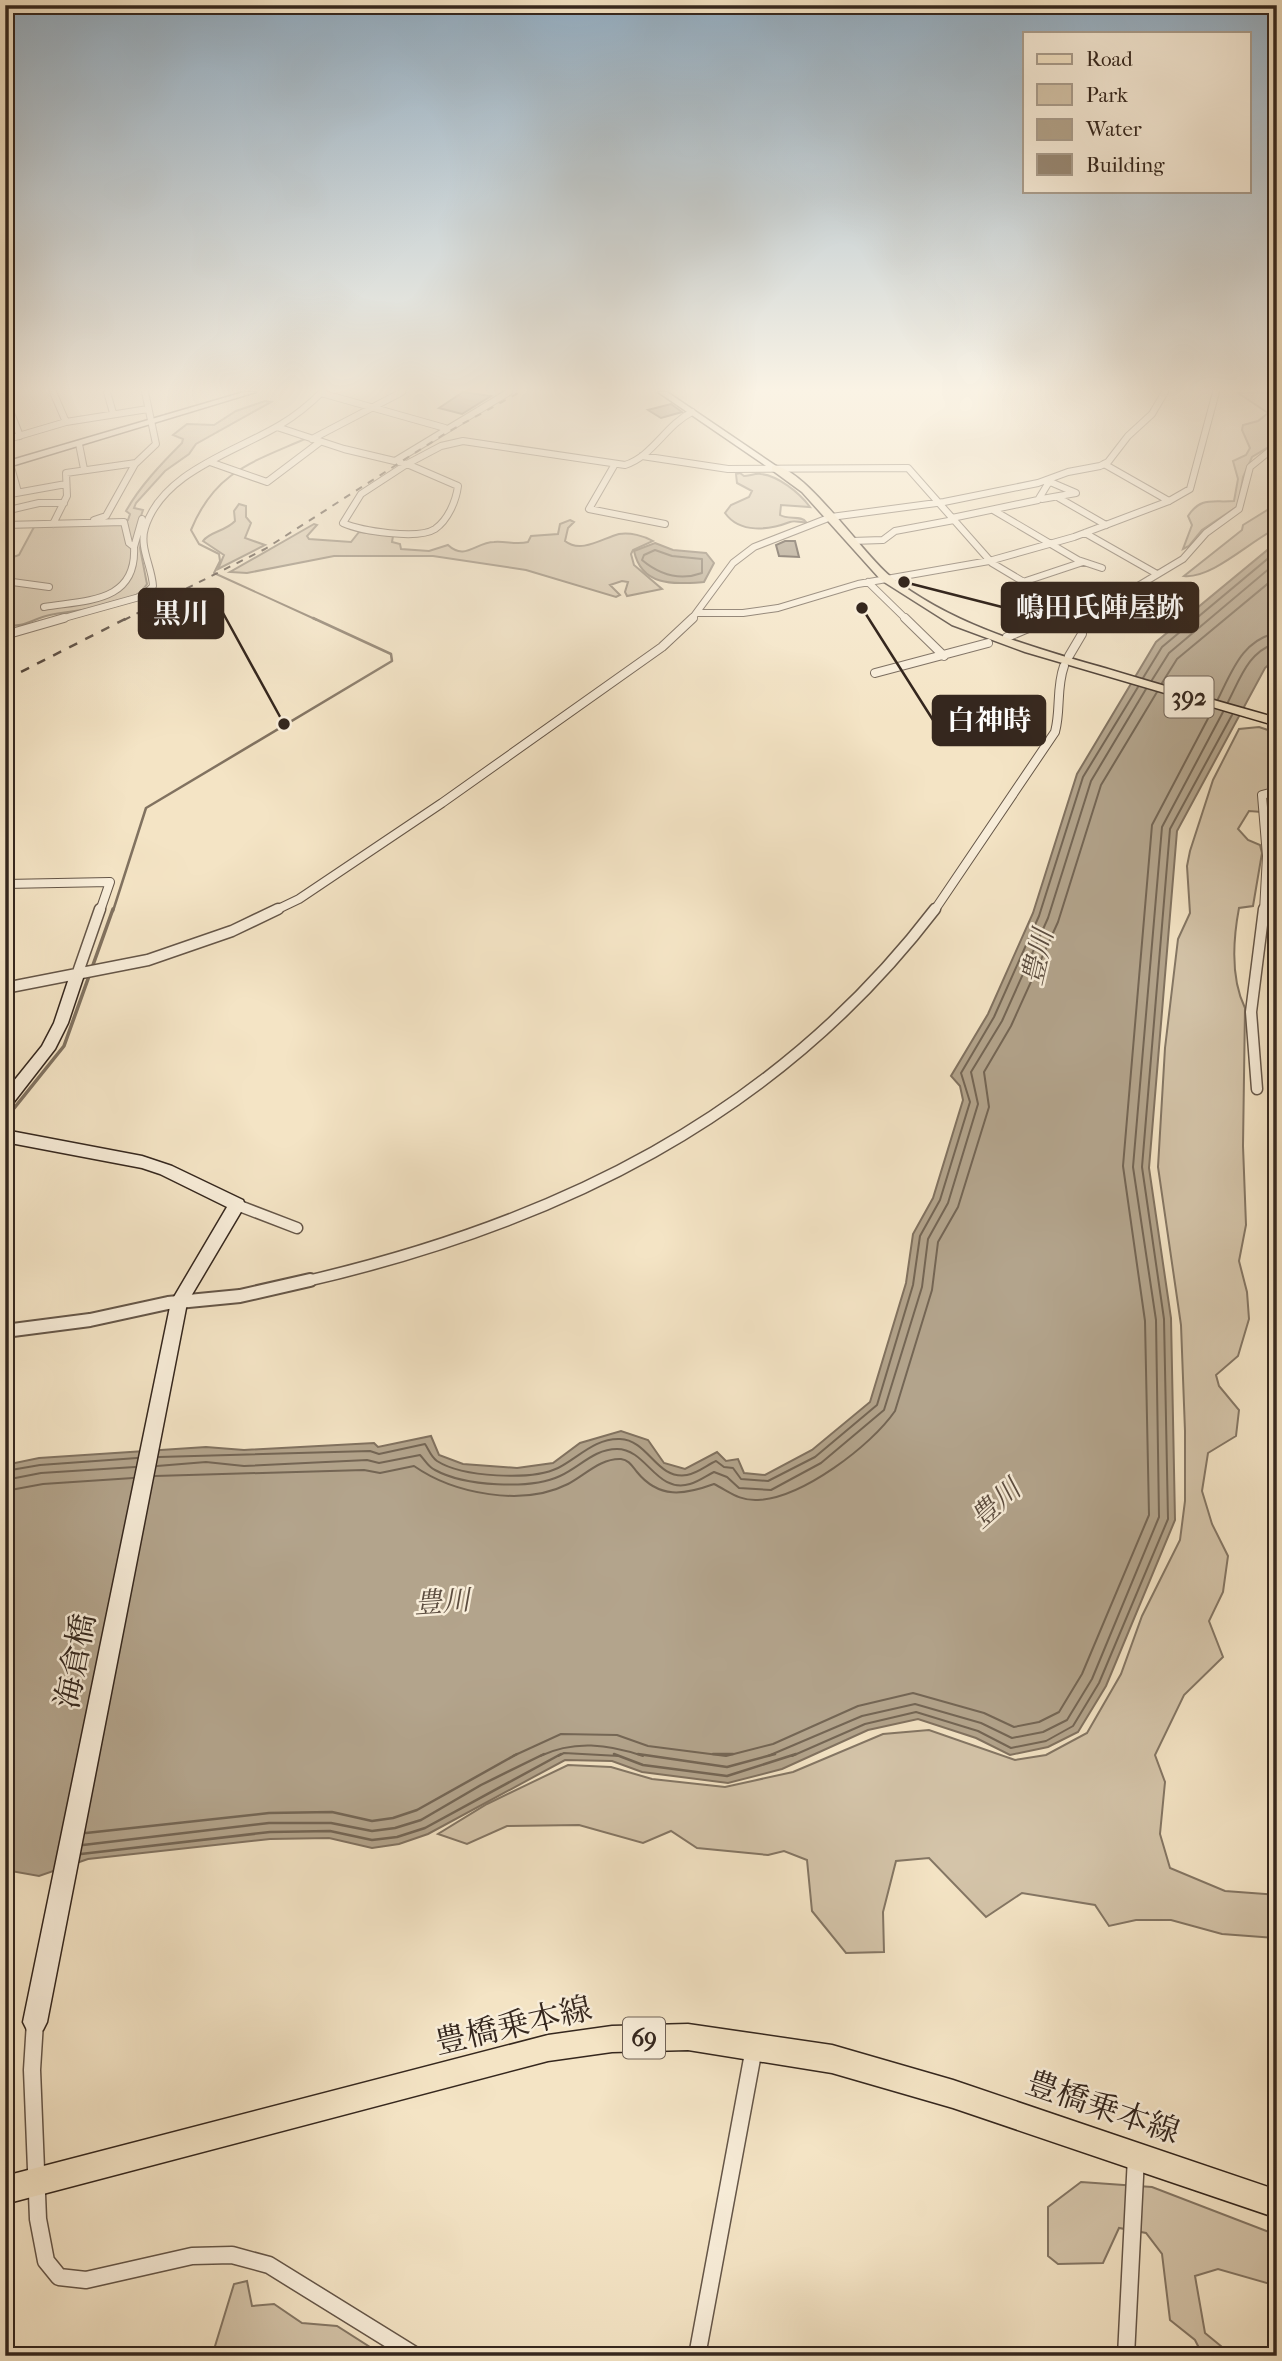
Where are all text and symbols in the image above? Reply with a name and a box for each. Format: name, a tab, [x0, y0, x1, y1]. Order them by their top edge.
legend	[1023, 32, 1250, 192]
text: Road	[1086, 47, 1133, 71]
text: Park	[1086, 83, 1128, 107]
text: Water	[1085, 117, 1142, 141]
text: Building	[1086, 153, 1165, 177]
callout: 嶋田氏陣屋跡	[1002, 583, 1198, 632]
callout: 黒川	[139, 589, 223, 638]
text: 嶋田氏陣屋跡	[1016, 591, 1184, 624]
text: 黒川	[153, 597, 209, 630]
road number: 392	[1164, 676, 1214, 718]
callout: 白神時	[933, 696, 1045, 745]
text: 白神時	[947, 704, 1031, 737]
water label: 豊川	[1015, 923, 1061, 988]
water label: 豊川	[963, 1470, 1029, 1534]
water label: 豊川	[413, 1583, 474, 1620]
street label: 海倉橋	[48, 1610, 103, 1712]
street label: 豊橋乗本線	[431, 1989, 595, 2062]
road number: 69	[623, 2018, 665, 2059]
street label: 豊橋乗本線	[1021, 2064, 1185, 2151]

